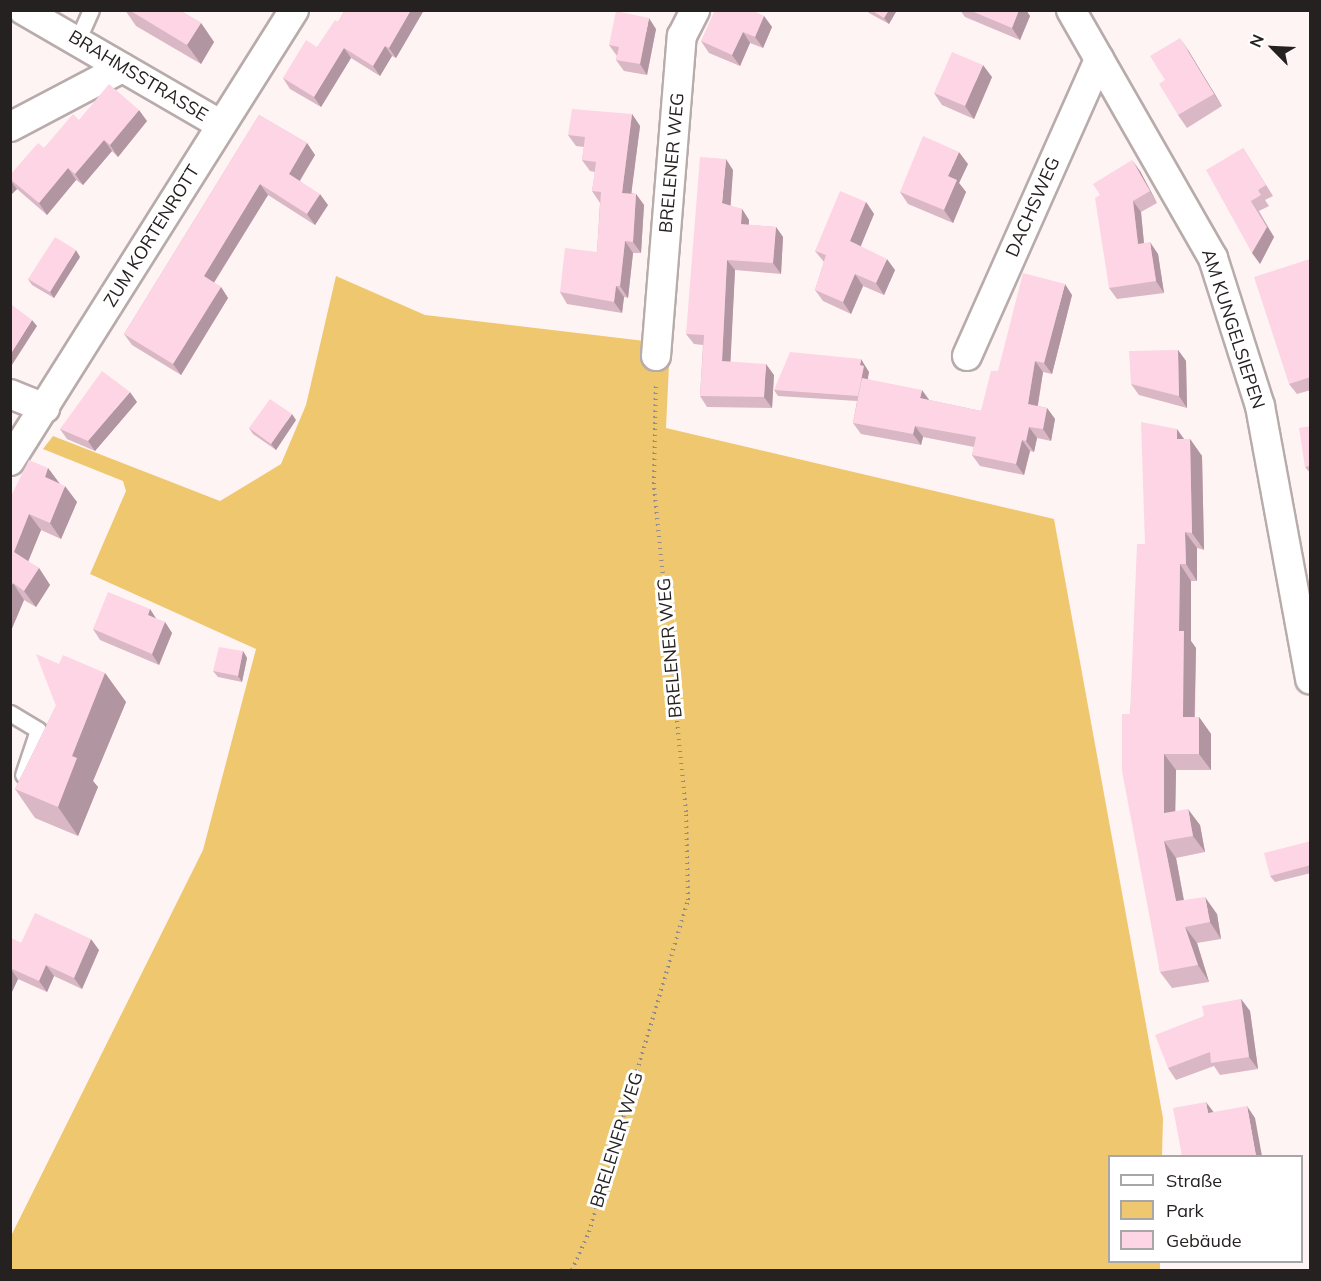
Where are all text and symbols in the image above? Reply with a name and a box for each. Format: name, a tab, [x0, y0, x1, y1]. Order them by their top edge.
north arrow	[1243, 18, 1303, 78]
street label: BRAHMSSTRASSE	[65, 26, 211, 126]
text: N	[1245, 31, 1268, 50]
street label: BRELENER WEG	[655, 92, 689, 234]
street label: DACHSWEG	[1001, 154, 1065, 260]
street label: ZUM KORTENROTT	[100, 161, 204, 311]
street label: AM KUNGELSIEPEN	[1197, 246, 1269, 412]
street label: BRELENER WEG	[653, 577, 687, 719]
street label: BRELENER WEG	[586, 1070, 648, 1210]
legend	[1108, 1155, 1303, 1263]
text: Straße	[1166, 1169, 1222, 1192]
text: Park	[1166, 1199, 1204, 1222]
text: Gebäude	[1166, 1229, 1242, 1252]

